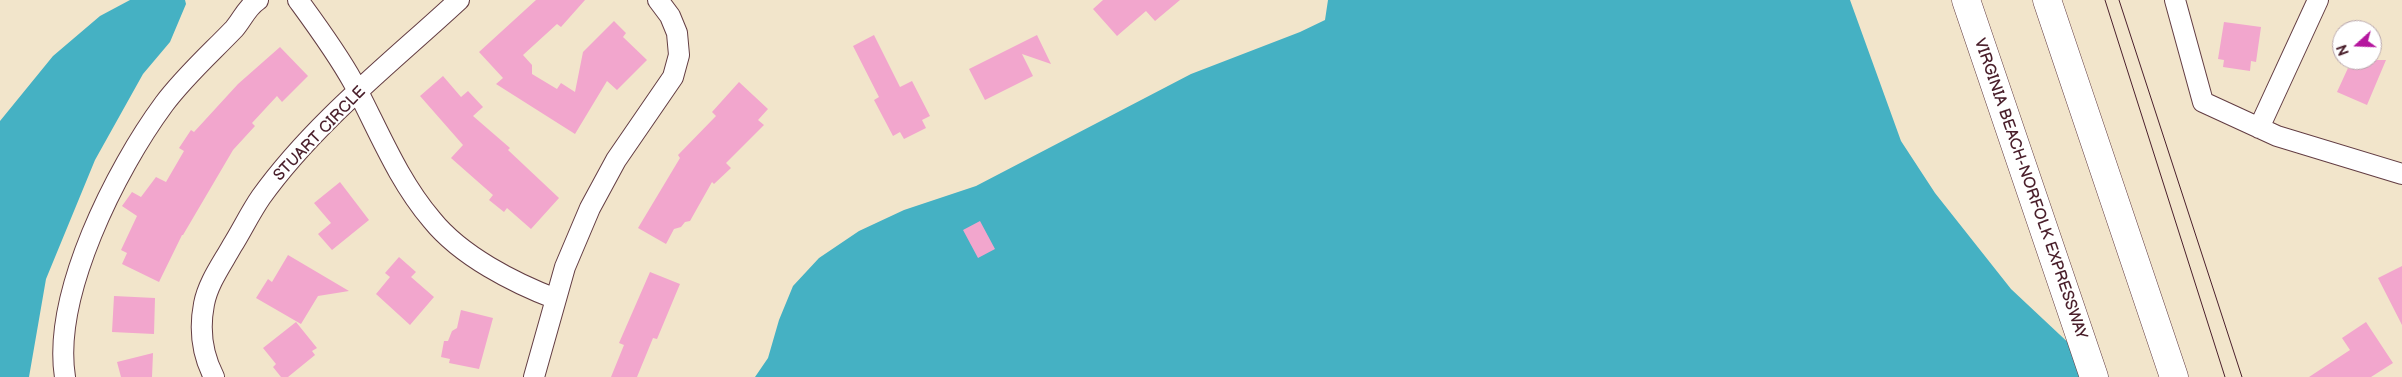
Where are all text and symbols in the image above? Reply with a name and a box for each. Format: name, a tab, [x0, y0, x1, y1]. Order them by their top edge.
north arrow	[2332, 20, 2382, 70]
street label: VIRGINIA BEACH-NORFOLK EXPRESSWAY	[1969, 36, 2091, 342]
text: N	[2334, 42, 2353, 58]
street label: STUART CIRCLE	[270, 83, 370, 185]

